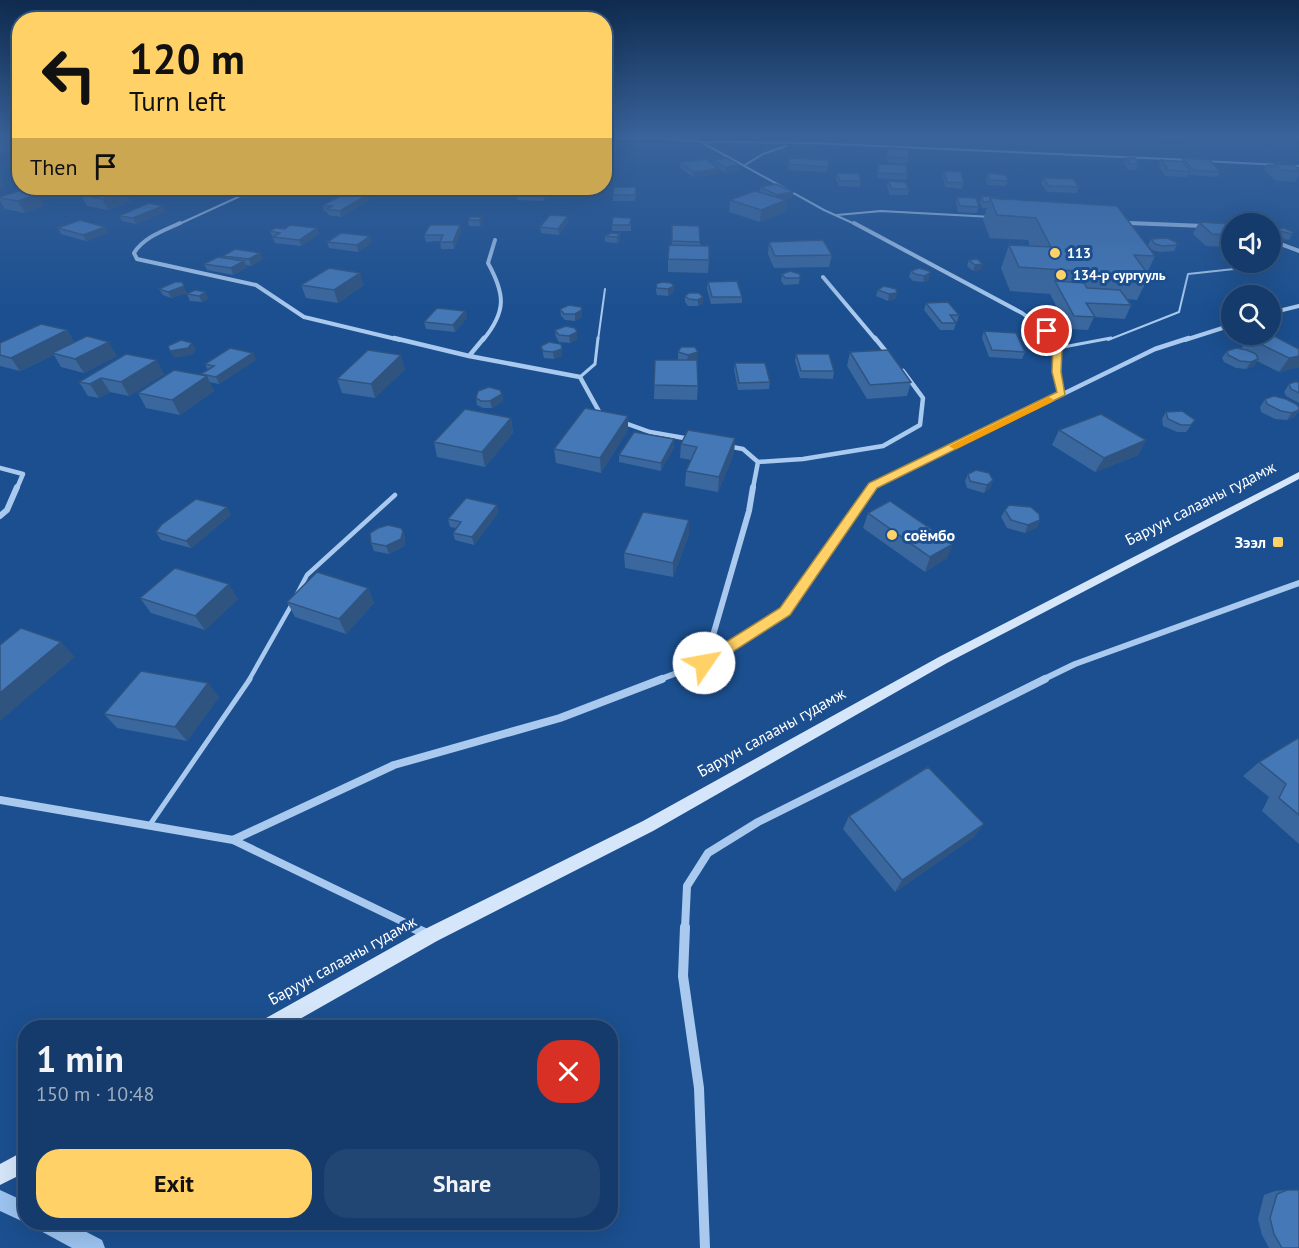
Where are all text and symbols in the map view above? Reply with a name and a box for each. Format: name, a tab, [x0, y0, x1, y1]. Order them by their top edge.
text: 120 m	[129, 31, 245, 86]
icon: left	[30, 36, 108, 114]
text: Turn left	[129, 84, 226, 118]
icon: arrive	[89, 150, 122, 183]
text: Then	[30, 153, 77, 181]
map controls	[1221, 213, 1281, 345]
button: sound	[1221, 213, 1281, 273]
place label: 113	[1067, 244, 1091, 262]
marker: 113	[1048, 246, 1062, 260]
place label: 134-р сургууль	[1073, 266, 1166, 284]
marker: 134-р сургууль	[1054, 268, 1068, 282]
button: search	[1221, 285, 1281, 345]
pin	[1021, 305, 1072, 356]
icon: arrive	[1030, 314, 1063, 347]
street label: Баруун салааны гудамж	[1121, 456, 1279, 550]
place label: соёмбо	[904, 525, 956, 545]
marker: соёмбо	[885, 528, 899, 542]
place label: Зээл	[1235, 532, 1266, 552]
marker: Зээл	[1271, 535, 1285, 549]
position arrow	[672, 631, 736, 695]
street label: Баруун салааны гудамж	[693, 683, 849, 781]
street label: Баруун салааны гудамж	[264, 911, 420, 1009]
text: 1 min	[36, 1035, 124, 1082]
button: close	[537, 1040, 600, 1103]
text: 150 m · 10:48	[36, 1081, 154, 1107]
button: Exit	[36, 1149, 312, 1218]
button: Share	[324, 1149, 600, 1218]

